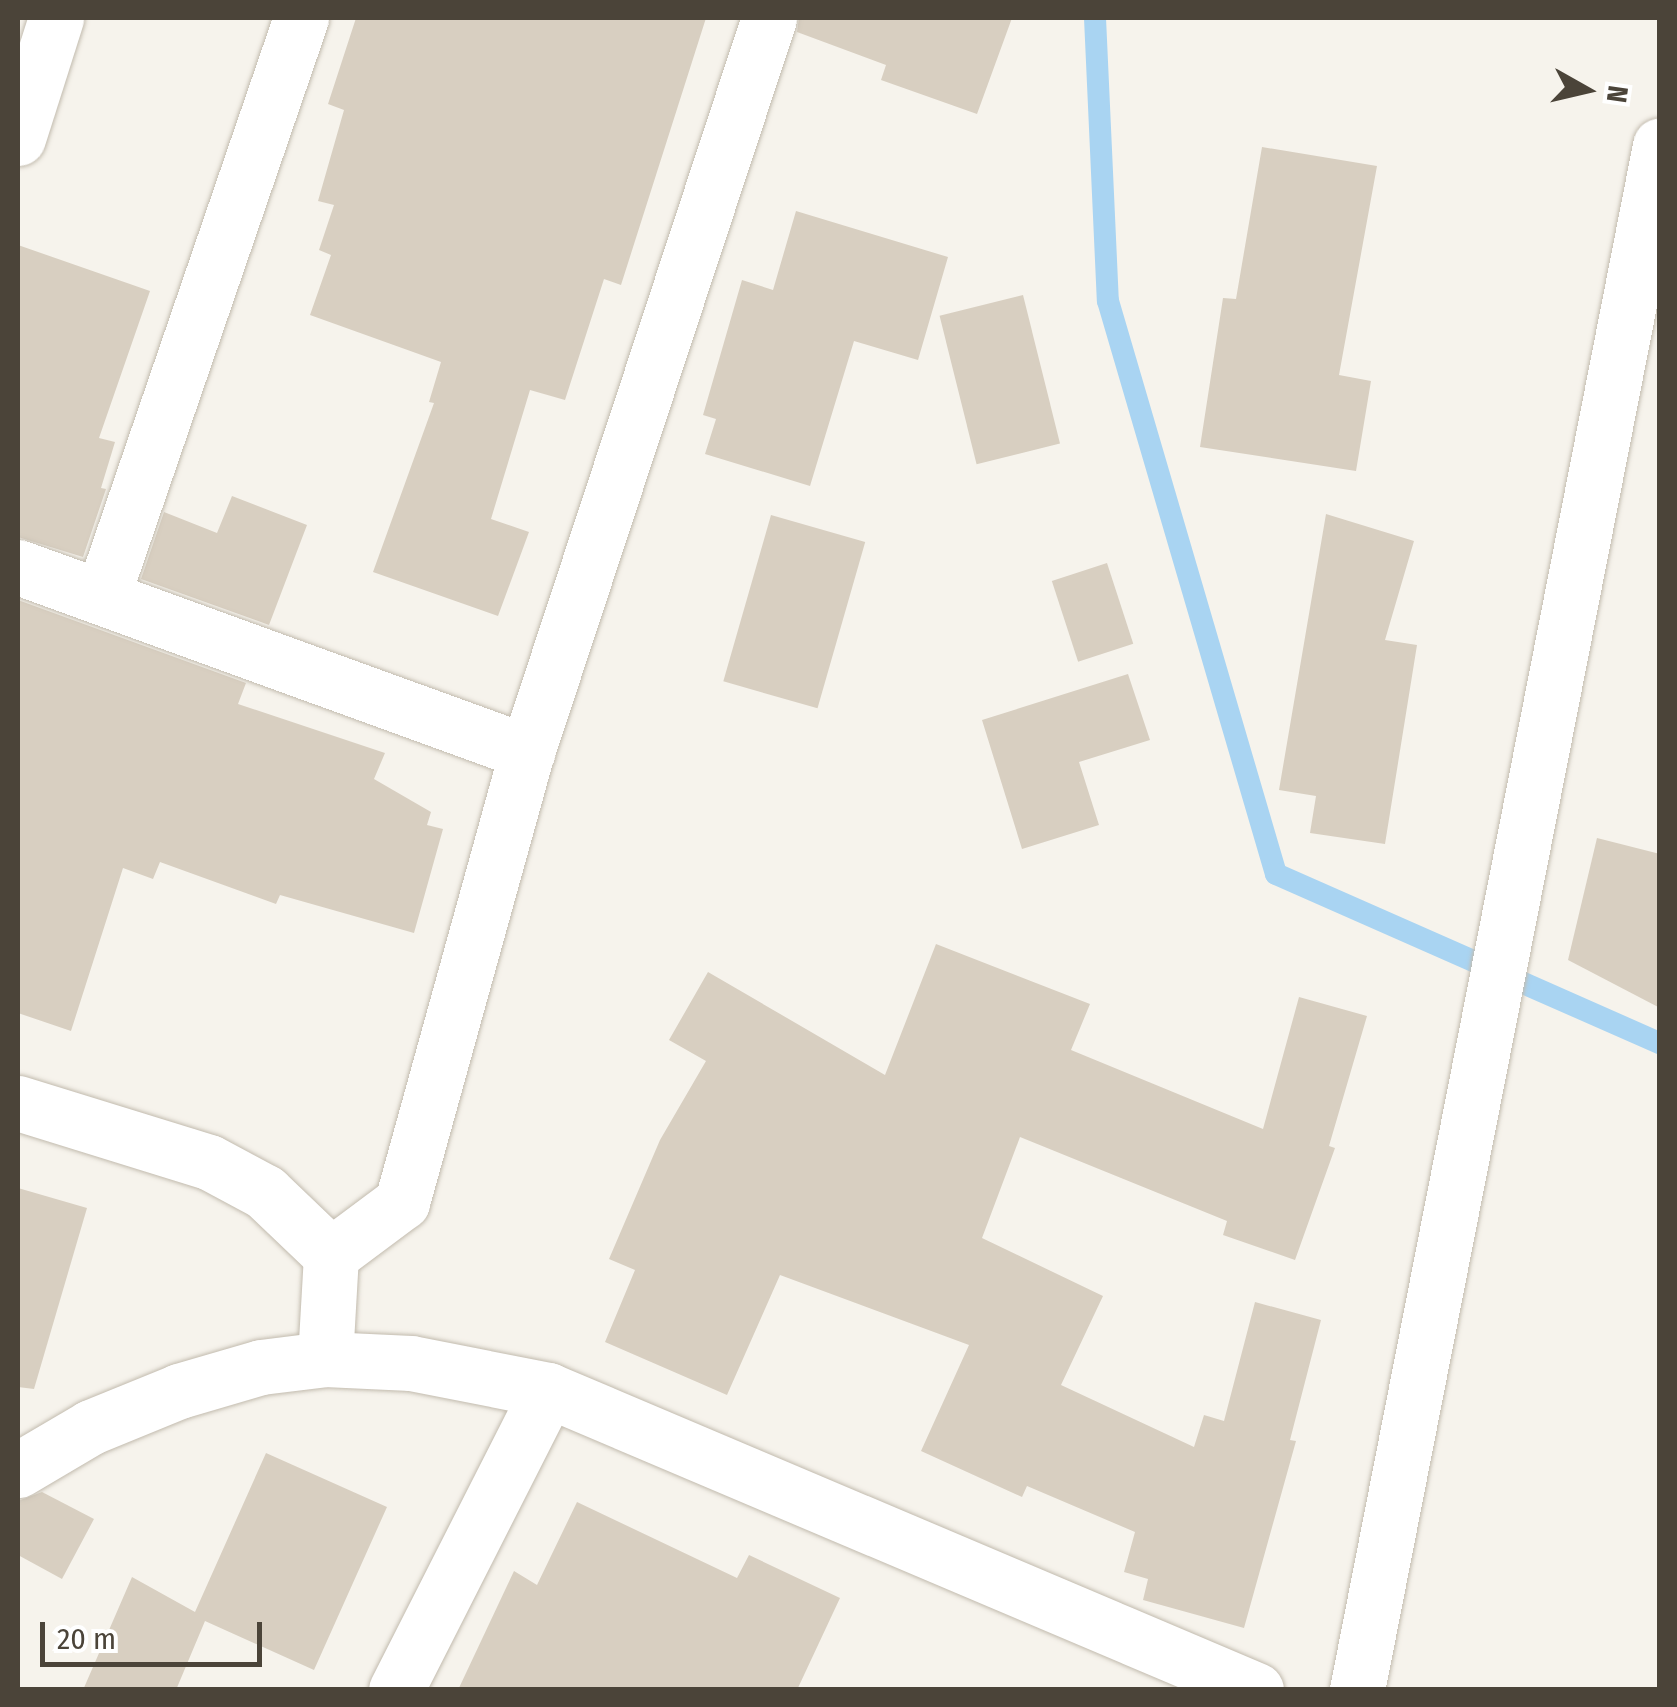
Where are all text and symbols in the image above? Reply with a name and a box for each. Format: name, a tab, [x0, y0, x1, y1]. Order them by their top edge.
north arrow	[1537, 40, 1637, 140]
text: N	[1600, 84, 1635, 105]
scale bar	[45, 1602, 268, 1664]
text: 20 m	[57, 1621, 116, 1657]

